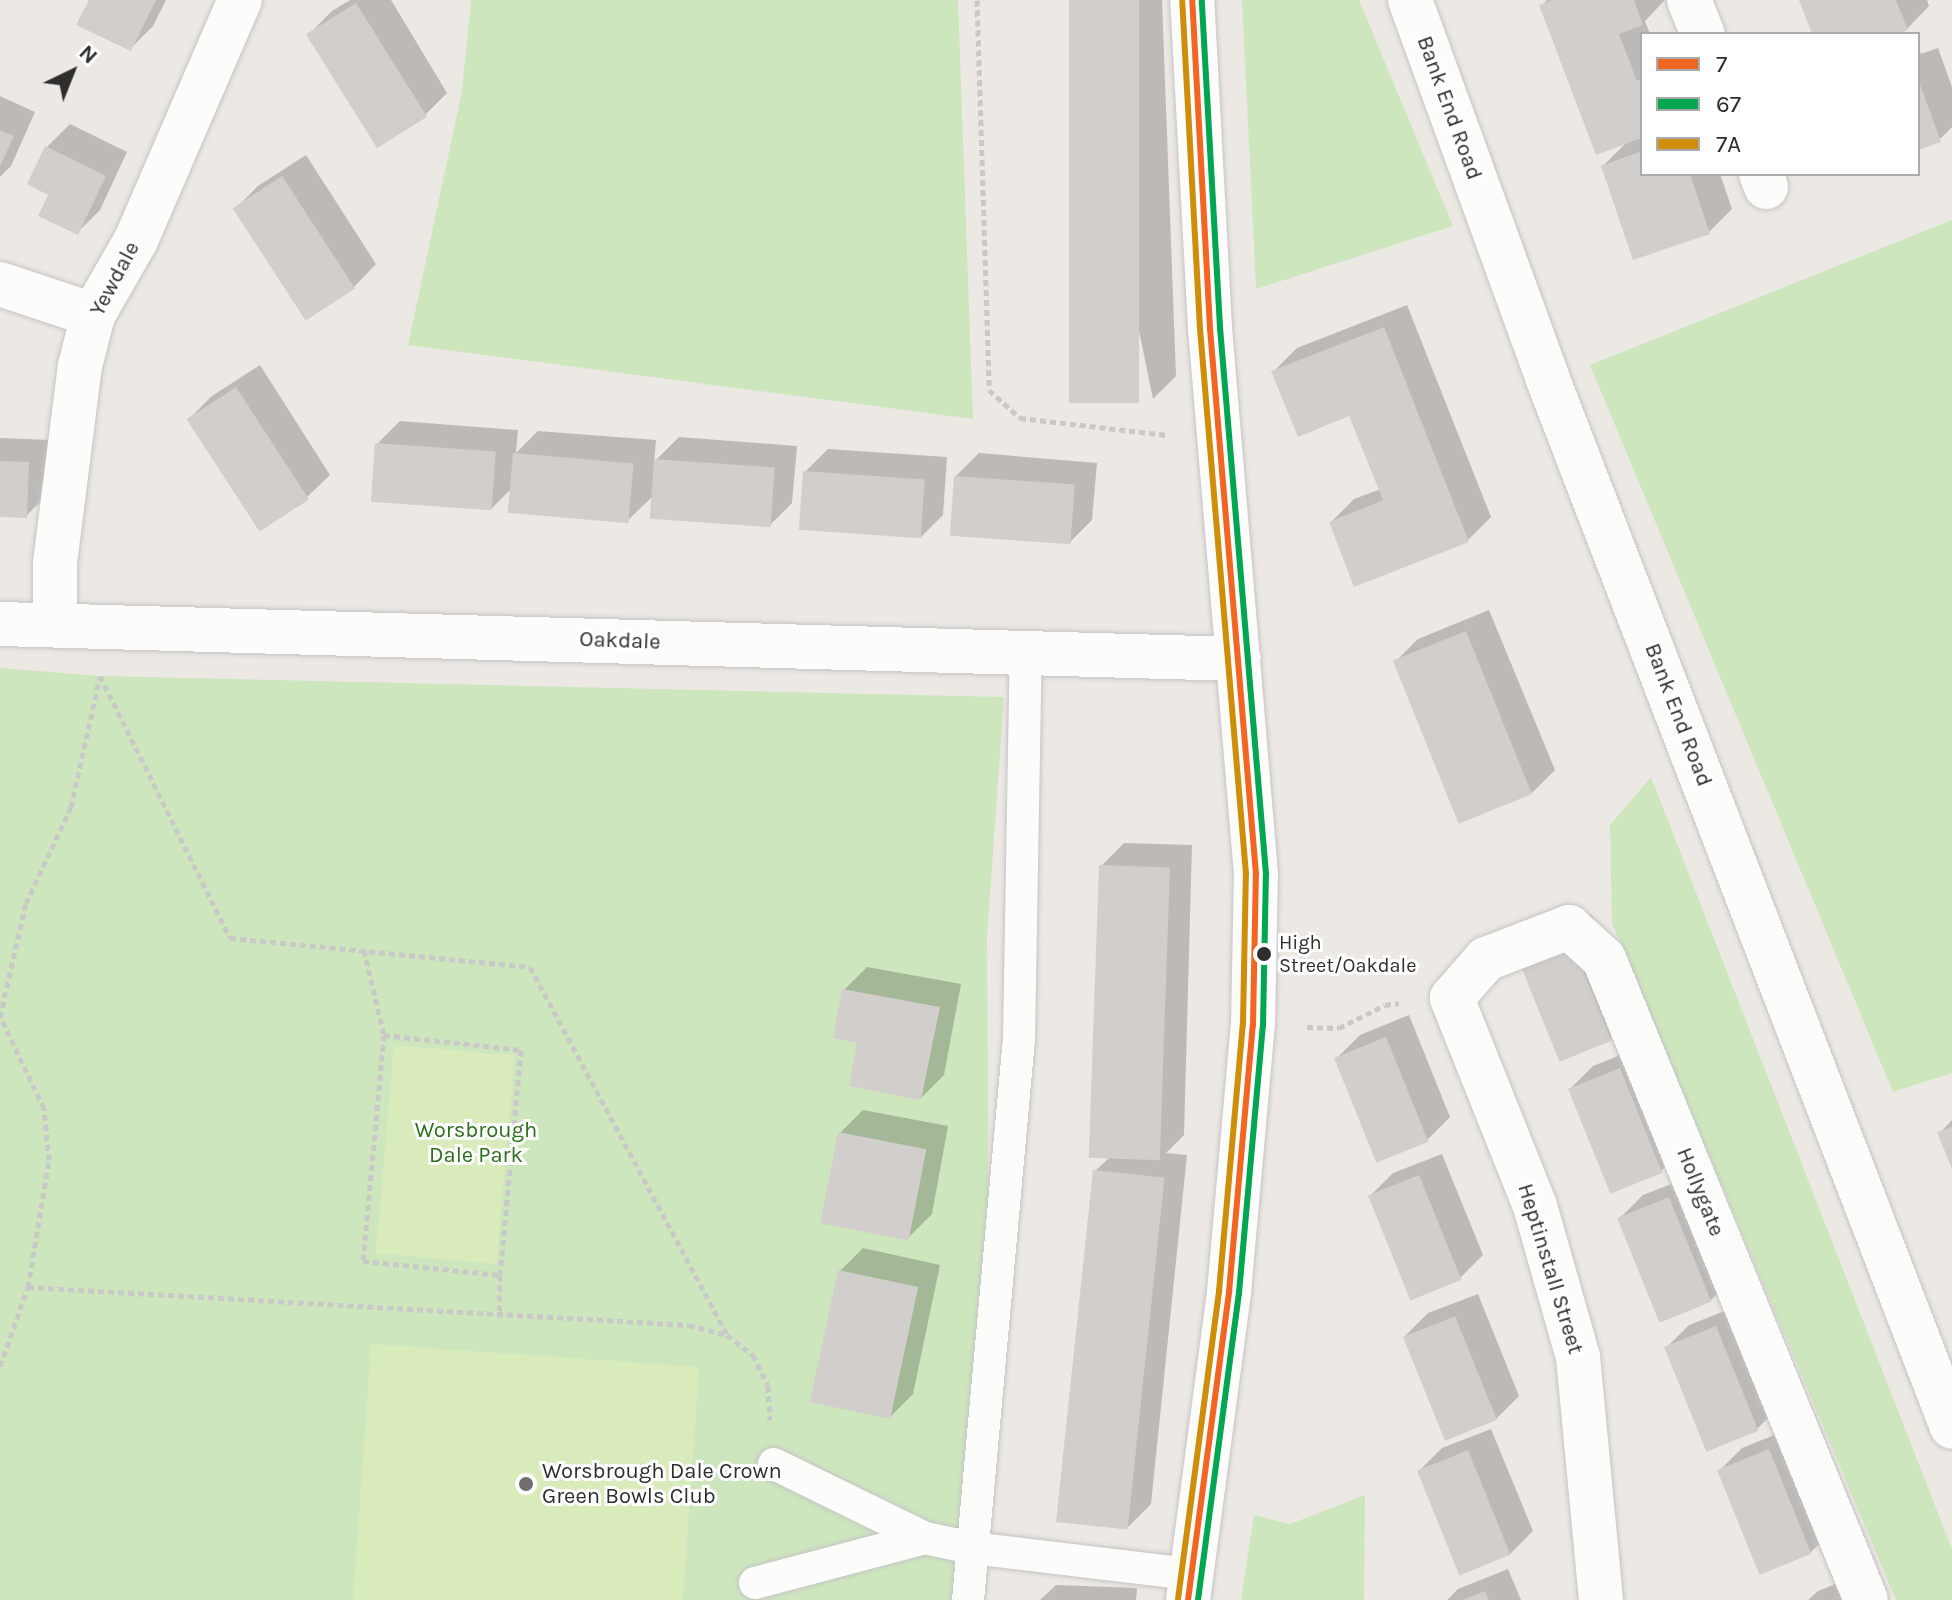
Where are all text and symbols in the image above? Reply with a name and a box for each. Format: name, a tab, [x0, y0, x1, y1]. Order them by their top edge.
north arrow	[32, 32, 112, 112]
street label: Bank End Road	[1411, 32, 1487, 184]
legend	[1640, 32, 1920, 176]
text: N	[74, 40, 103, 69]
text: 7	[1716, 50, 1727, 78]
text: 67	[1716, 90, 1741, 118]
text: 7A	[1716, 130, 1741, 158]
street label: Yewdale	[84, 237, 146, 321]
street label: Oakdale	[579, 626, 661, 656]
street label: Bank End Road	[1639, 640, 1717, 790]
place label: High Street/Oakdale	[1279, 930, 1416, 977]
marker: High Street/Oakdale	[1256, 946, 1272, 962]
park label: Worsbrough Dale Park	[415, 1117, 537, 1168]
street label: Hollygate	[1670, 1144, 1730, 1240]
street label: Heptinstall Street	[1512, 1181, 1588, 1357]
place label: Worsbrough Dale Crown Green Bowls Club	[542, 1458, 782, 1510]
marker: Worsbrough Dale Crown Green Bowls Club	[517, 1475, 535, 1493]

